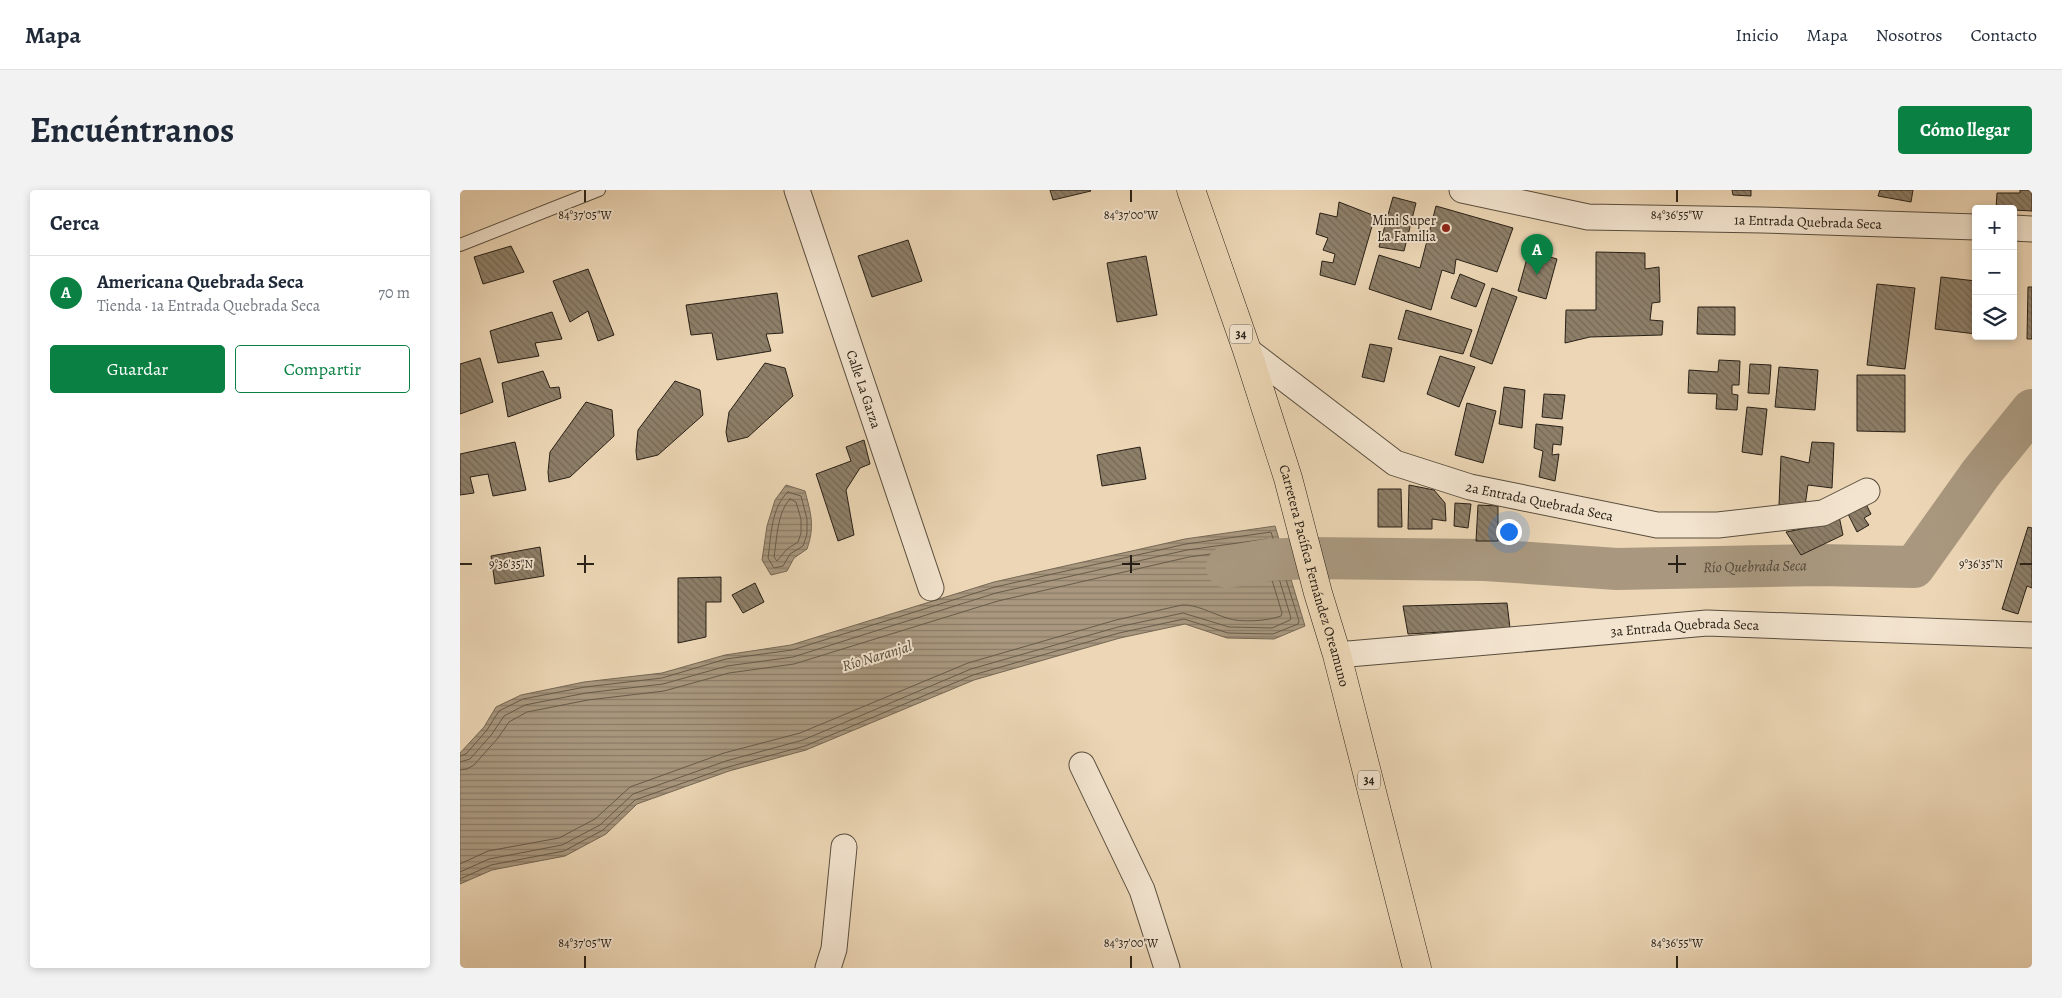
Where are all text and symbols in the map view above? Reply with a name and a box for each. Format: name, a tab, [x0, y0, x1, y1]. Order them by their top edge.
text: Mapa	[25, 19, 81, 51]
text: Inicio	[1735, 23, 1778, 47]
text: Mapa	[1806, 23, 1848, 47]
text: Nosotros	[1876, 23, 1942, 47]
text: Contacto	[1970, 23, 2037, 47]
text: Encuéntranos	[30, 106, 234, 154]
button: Cómo llegar	[1898, 106, 2032, 154]
map controls	[1972, 205, 2017, 340]
button: +	[1972, 205, 2017, 250]
text: 84°37'05"W	[558, 207, 612, 223]
text: 84°37'00"W	[1104, 207, 1159, 223]
text: 84°36'55"W	[1651, 207, 1704, 223]
text: Cerca	[50, 209, 100, 237]
place label: Mini Super La Familia	[1372, 211, 1437, 246]
street label: 1a Entrada Quebrada Seca	[1734, 211, 1883, 234]
marker: Mini Super La Familia	[1440, 222, 1452, 234]
pin: A	[1521, 234, 1553, 275]
button: −	[1972, 250, 2017, 295]
text: Americana Quebrada Seca	[97, 269, 304, 295]
text: A	[61, 282, 71, 304]
text: 70 m	[378, 282, 410, 304]
text: Tienda · 1a Entrada Quebrada Seca	[97, 295, 320, 317]
button: layers	[1972, 295, 2017, 340]
road number: 34	[1230, 324, 1252, 344]
button: Guardar	[50, 345, 225, 393]
button: Compartir	[235, 345, 410, 393]
street label: Calle La Garza	[841, 347, 886, 431]
street label: Carretera Pacífica Fernández Oreamuno	[1274, 462, 1354, 689]
street label: 2a Entrada Quebrada Seca	[1463, 477, 1615, 526]
your location	[1496, 519, 1522, 545]
water label: Río Quebrada Seca	[1703, 555, 1807, 577]
text: 9°36'35"N	[489, 556, 533, 572]
text: 9°36'35"N	[1959, 556, 2003, 572]
street label: 3a Entrada Quebrada Seca	[1610, 614, 1760, 641]
water label: Río Naranjal	[840, 636, 915, 676]
road number: 34	[1358, 770, 1380, 790]
text: 84°37'05"W	[558, 935, 612, 951]
text: 84°37'00"W	[1104, 935, 1159, 951]
text: 84°36'55"W	[1651, 935, 1704, 951]

